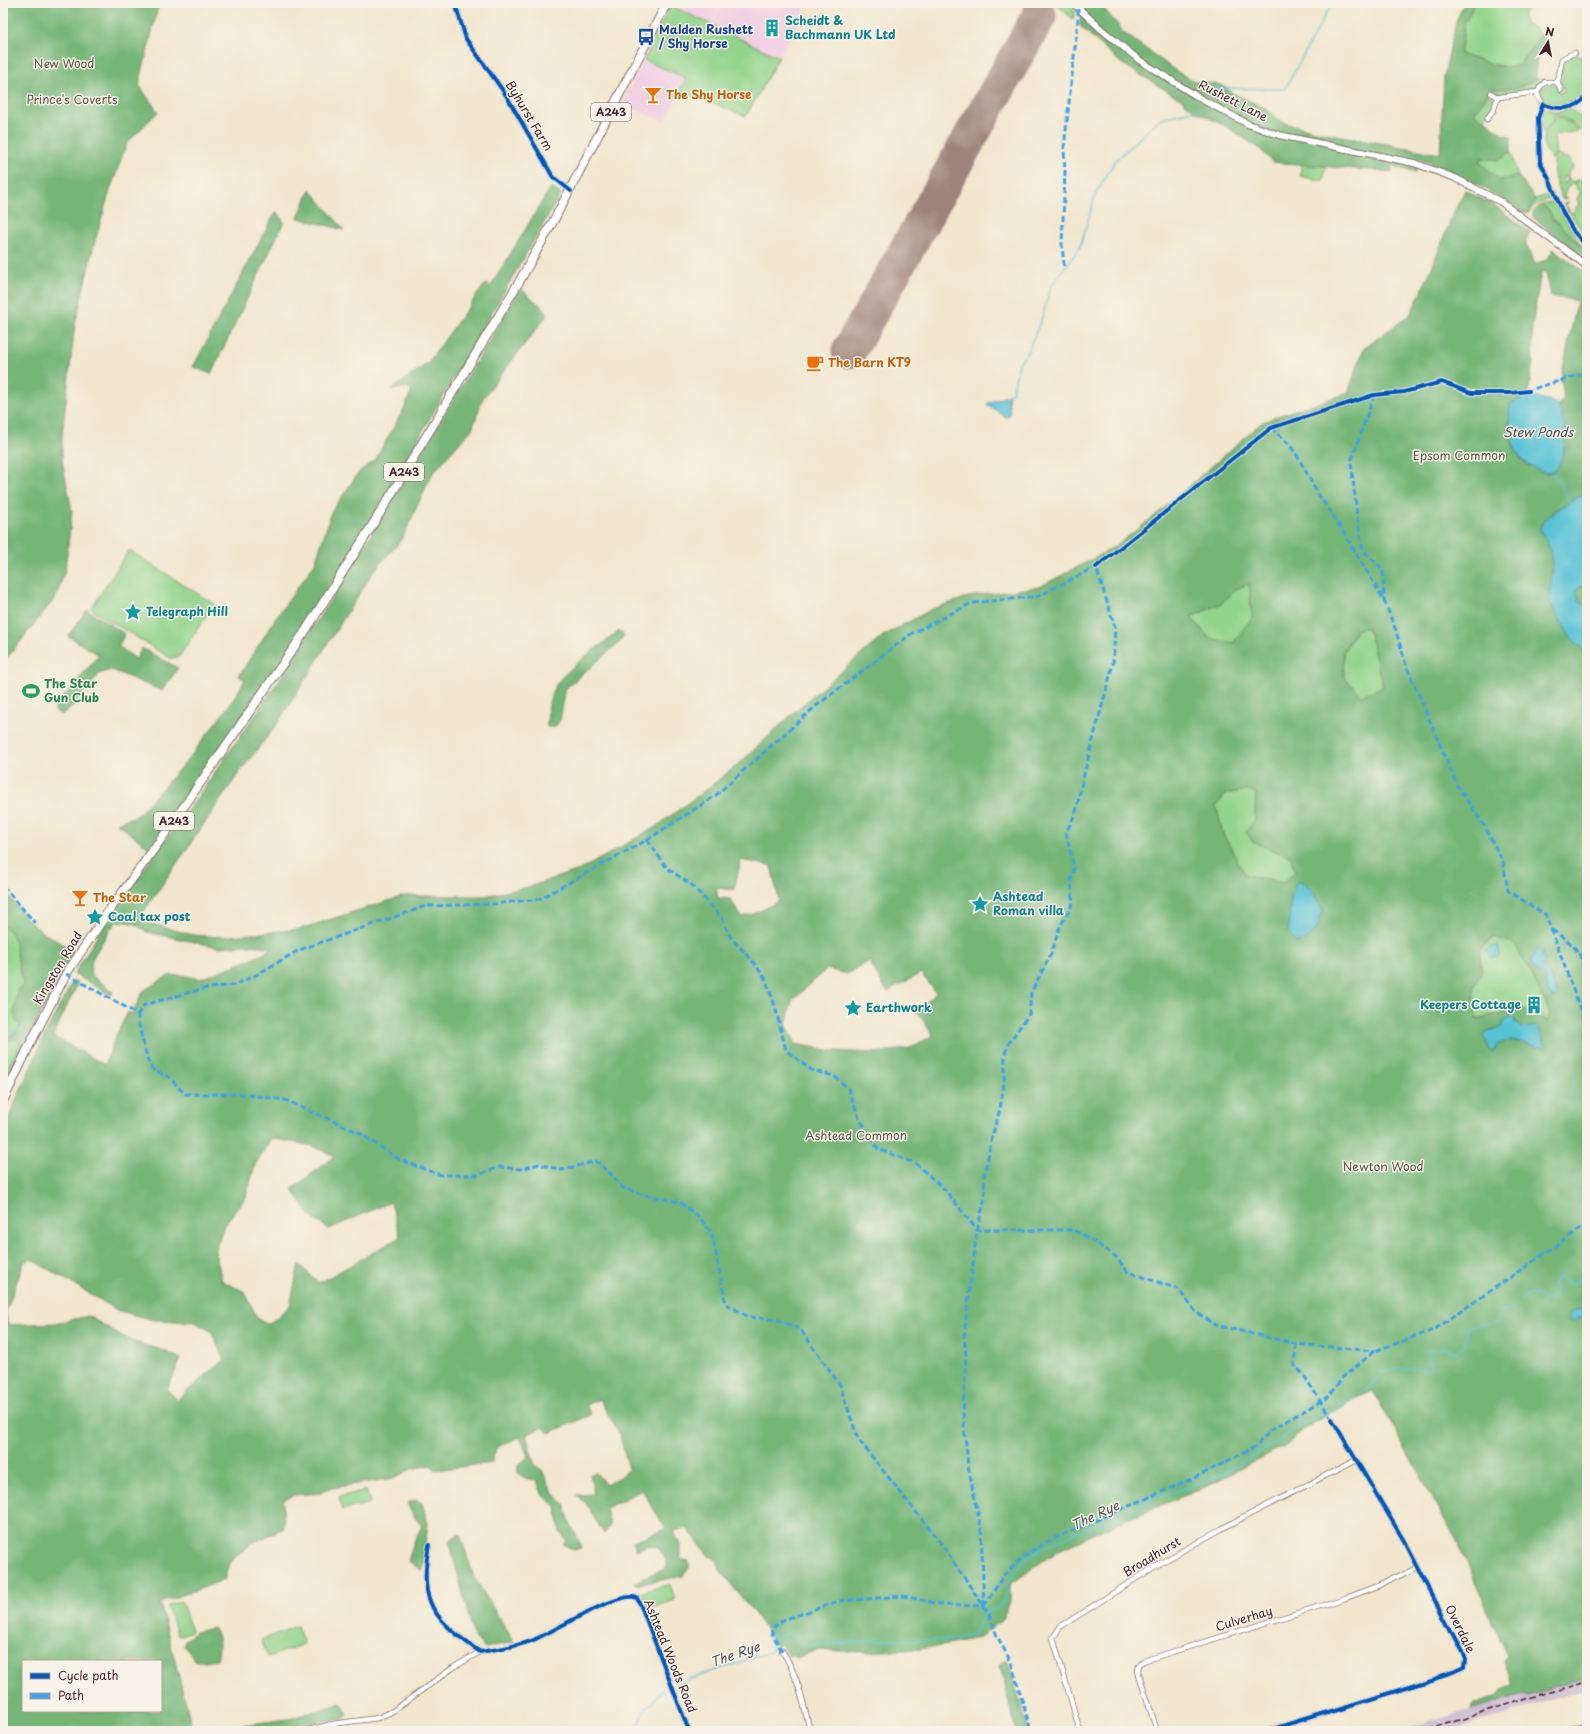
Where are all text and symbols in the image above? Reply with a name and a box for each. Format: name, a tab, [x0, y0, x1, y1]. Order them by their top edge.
place label: Scheidt & Bachmann UK Ltd	[785, 11, 896, 43]
building icon: Scheidt & Bachmann UK Ltd	[762, 18, 782, 38]
place label: Malden Rushett / Shy Horse	[658, 20, 754, 52]
north arrow	[1528, 22, 1568, 62]
text: N	[1544, 23, 1556, 41]
bus stop icon: Malden Rushett / Shy Horse	[636, 27, 656, 47]
park label: New Wood	[34, 54, 94, 72]
street label: Rushett Lane	[1196, 75, 1271, 125]
street label: Byhurst Farm	[502, 77, 558, 154]
bar icon: The Shy Horse	[643, 85, 663, 105]
place label: The Shy Horse	[666, 85, 752, 103]
park label: Prince's Coverts	[26, 90, 118, 108]
road number: A243	[591, 103, 631, 121]
cafe icon: The Barn KT9	[805, 353, 825, 373]
place label: The Barn KT9	[828, 353, 911, 371]
water label: Stew Ponds	[1503, 422, 1574, 441]
park label: Epsom Common	[1413, 446, 1505, 464]
road number: A243	[384, 463, 424, 481]
place icon: Telegraph Hill	[123, 602, 143, 622]
place label: Telegraph Hill	[146, 602, 228, 620]
place label: The Star Gun Club	[44, 674, 99, 706]
sports icon: The Star Gun Club	[21, 681, 41, 701]
road number: A243	[154, 812, 194, 830]
place label: Ashtead Roman villa	[993, 887, 1064, 919]
bar icon: The Star	[70, 888, 90, 908]
place label: The Star	[93, 888, 147, 906]
place icon: Ashtead Roman villa	[970, 894, 990, 914]
place icon: Coal tax post	[85, 907, 105, 927]
place label: Coal tax post	[108, 907, 191, 925]
street label: Kingston Road	[28, 927, 86, 1007]
place label: Keepers Cottage	[1420, 995, 1521, 1013]
building icon: Keepers Cottage	[1524, 995, 1544, 1015]
place icon: Earthwork	[843, 998, 863, 1018]
place label: Earthwork	[866, 998, 932, 1016]
park label: Ashtead Common	[805, 1126, 907, 1144]
park label: Newton Wood	[1342, 1157, 1424, 1175]
water label: The Rye	[1068, 1495, 1123, 1534]
street label: Broadhurst	[1119, 1532, 1184, 1580]
street label: Ashtead Woods Road	[640, 1596, 702, 1715]
street label: Culverhay	[1213, 1601, 1274, 1635]
street label: Overdale	[1441, 1601, 1480, 1656]
water label: The Rye	[708, 1636, 763, 1671]
legend	[22, 1660, 162, 1712]
text: Cycle path	[58, 1666, 119, 1684]
text: Path	[58, 1686, 84, 1704]

